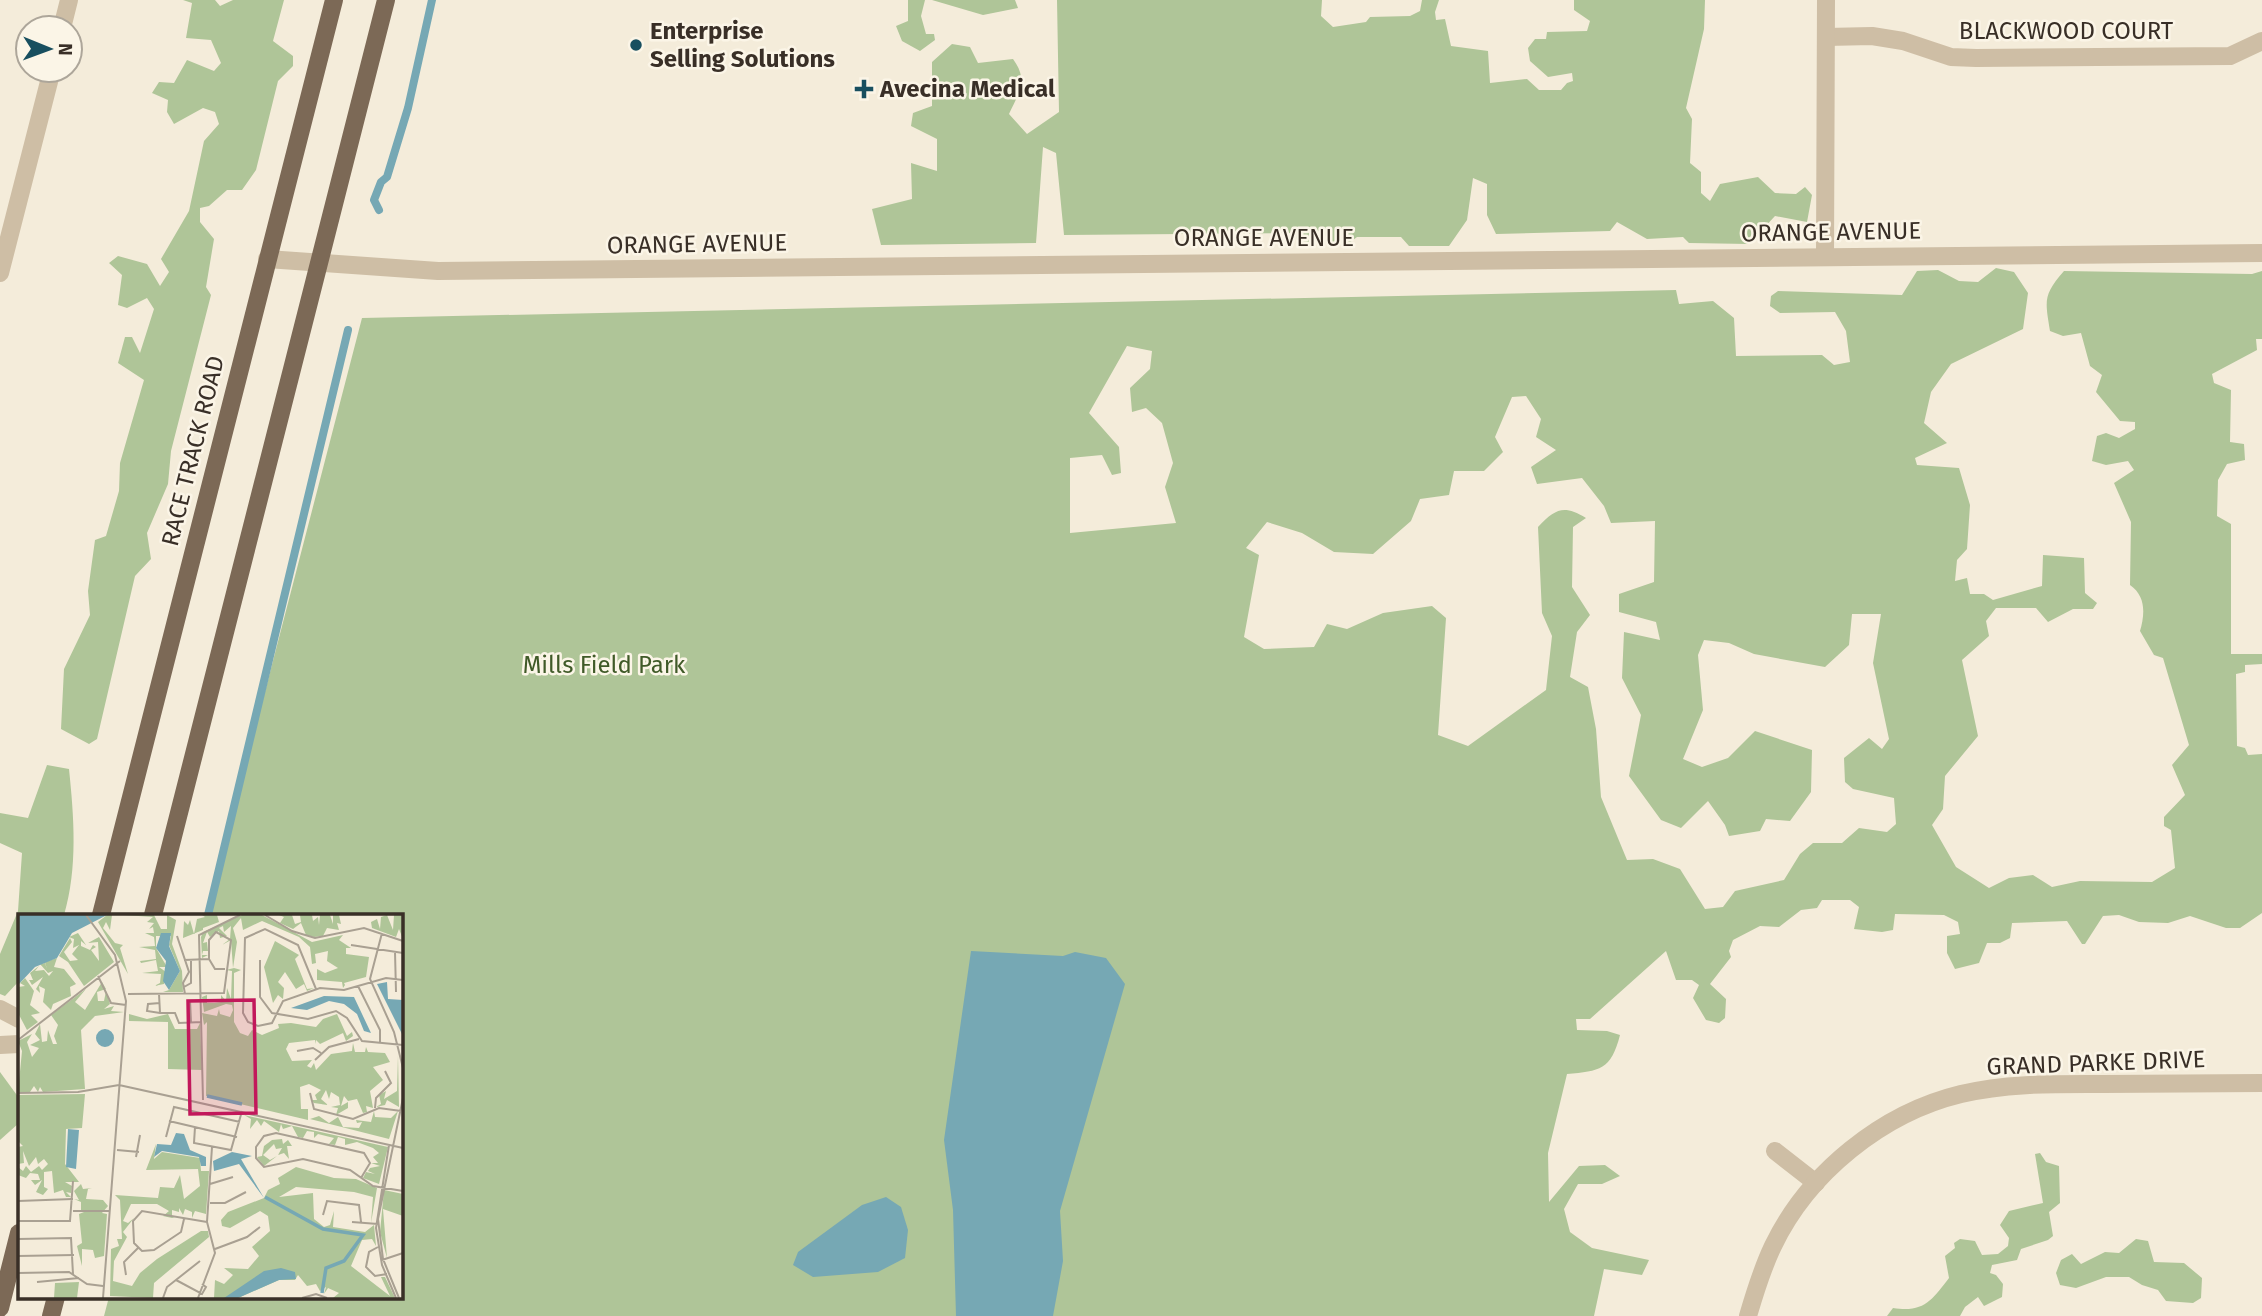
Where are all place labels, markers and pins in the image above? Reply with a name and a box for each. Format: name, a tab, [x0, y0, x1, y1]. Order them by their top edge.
place label: Enterprise Selling Solutions	[650, 17, 835, 73]
marker: Enterprise Selling Solutions	[628, 37, 644, 53]
place label: Avecina Medical	[879, 75, 1056, 103]
marker: Avecina Medical	[854, 79, 874, 99]

